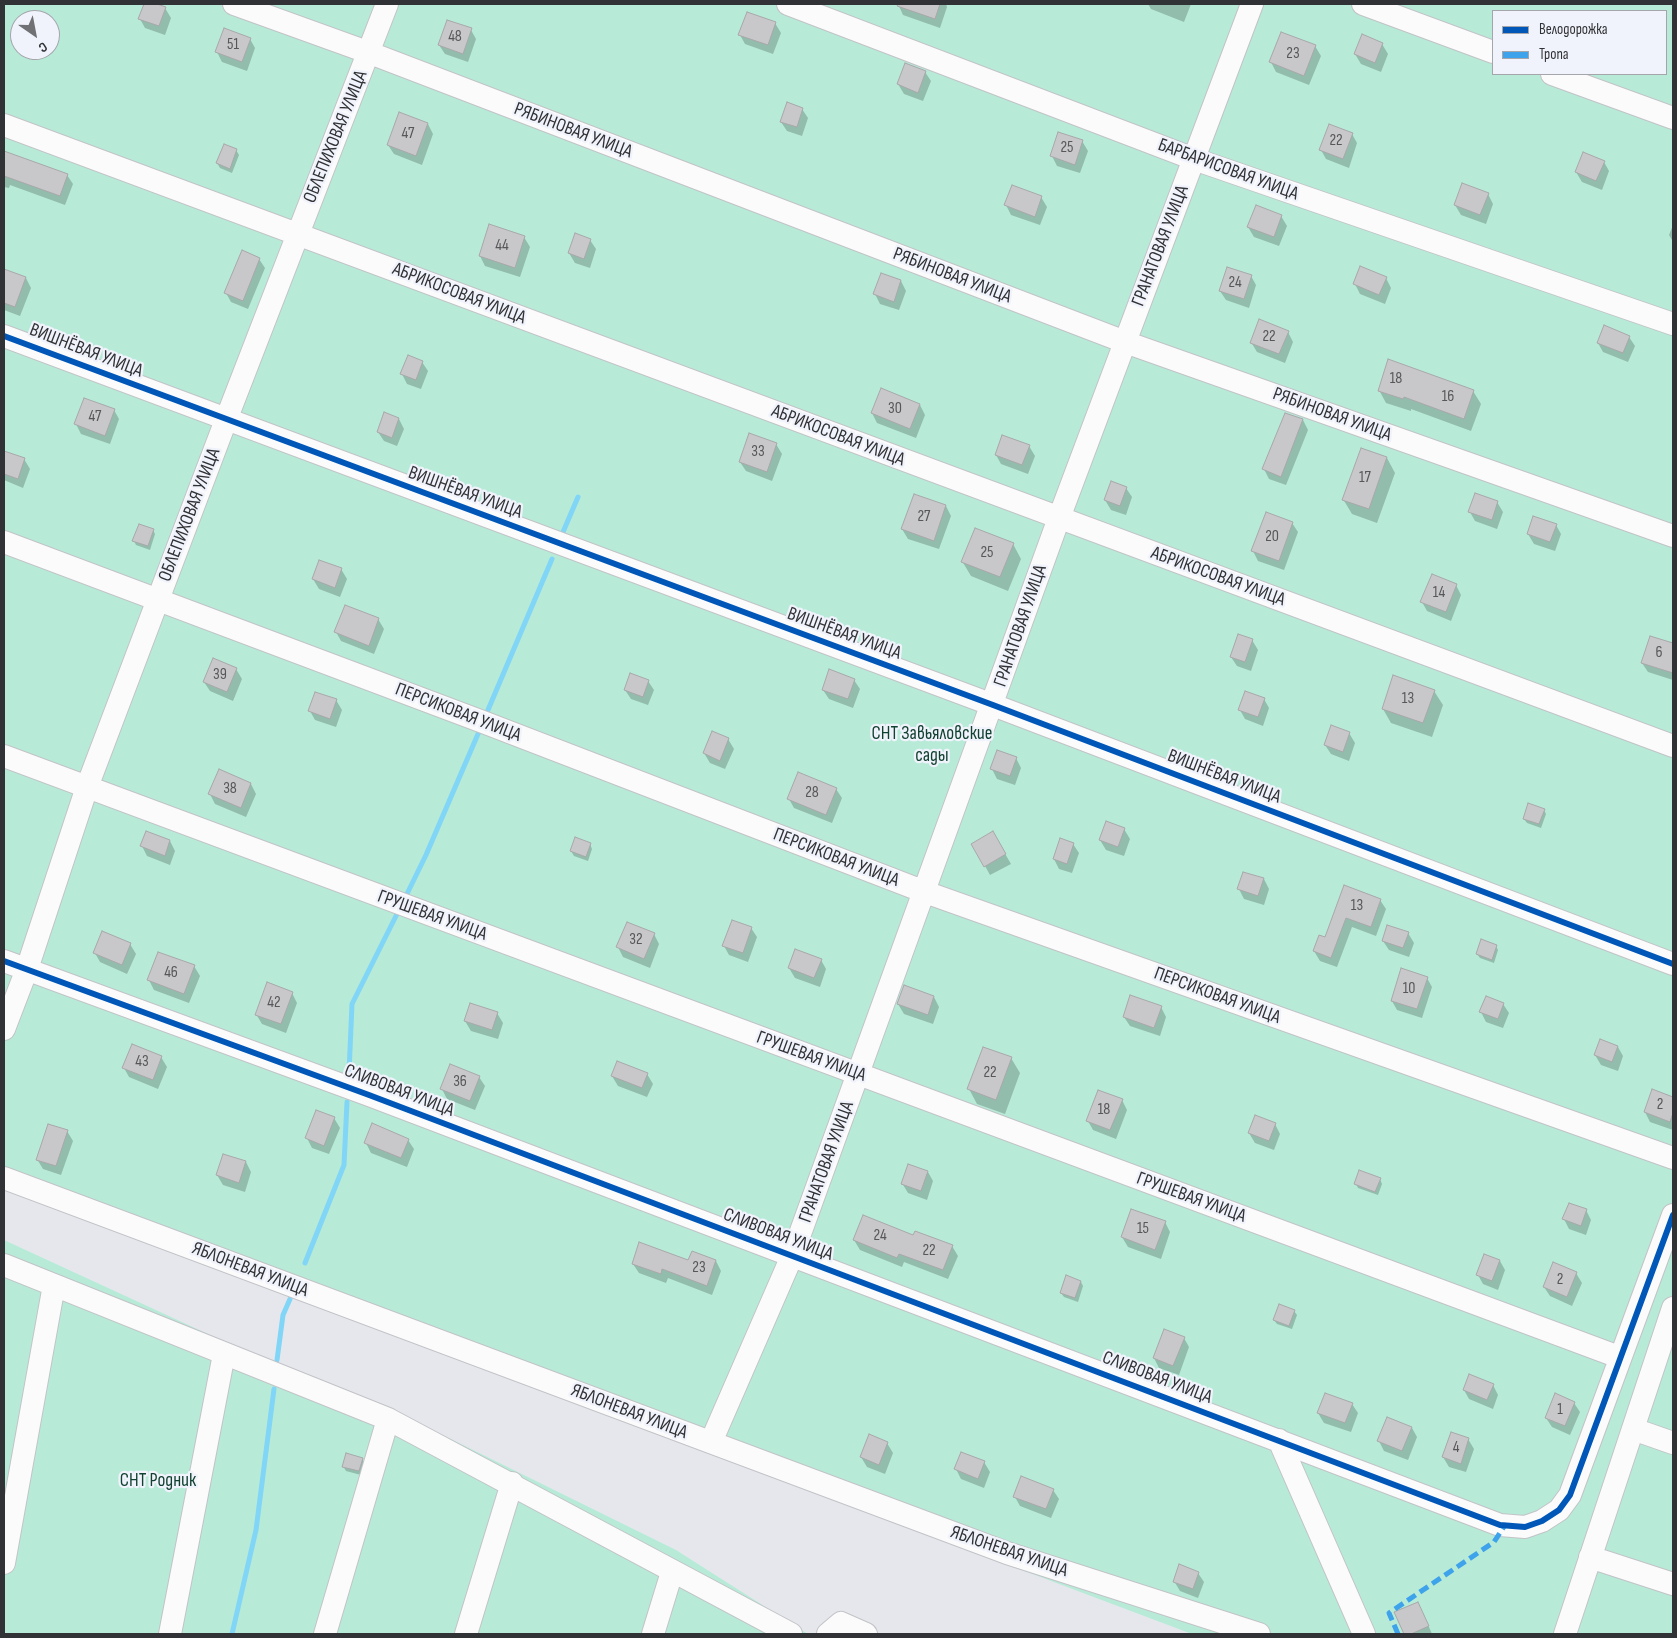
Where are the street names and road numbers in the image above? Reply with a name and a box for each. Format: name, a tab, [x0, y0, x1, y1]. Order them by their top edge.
street label: ОБЛЕПИХОВАЯ УЛИЦА	[299, 67, 373, 207]
street label: РЯБИНОВАЯ УЛИЦА	[511, 98, 635, 164]
street label: БАРБАРИСОВАЯ УЛИЦА	[1155, 134, 1301, 206]
street label: ГРАНАТОВАЯ УЛИЦА	[1128, 182, 1194, 310]
street label: РЯБИНОВАЯ УЛИЦА	[890, 243, 1014, 309]
street label: АБРИКОСОВАЯ УЛИЦА	[389, 258, 529, 330]
street label: ВИШНЁВАЯ УЛИЦА	[26, 319, 146, 383]
street label: РЯБИНОВАЯ УЛИЦА	[1269, 383, 1395, 447]
street label: АБРИКОСОВАЯ УЛИЦА	[768, 400, 908, 472]
street label: ОБЛЕПИХОВАЯ УЛИЦА	[154, 445, 226, 585]
street label: ВИШНЁВАЯ УЛИЦА	[405, 462, 525, 524]
street label: АБРИКОСОВАЯ УЛИЦА	[1148, 542, 1288, 612]
street label: ГРАНАТОВАЯ УЛИЦА	[989, 562, 1053, 690]
street label: ВИШНЁВАЯ УЛИЦА	[784, 603, 904, 665]
street label: ПЕРСИКОВАЯ УЛИЦА	[392, 679, 524, 747]
street label: ВИШНЁВАЯ УЛИЦА	[1164, 745, 1284, 809]
street label: ПЕРСИКОВАЯ УЛИЦА	[770, 824, 902, 892]
street label: ГРУШЕВАЯ УЛИЦА	[374, 886, 490, 946]
street label: ПЕРСИКОВАЯ УЛИЦА	[1151, 963, 1283, 1029]
street label: ГРУШЕВАЯ УЛИЦА	[753, 1027, 869, 1087]
street label: СЛИВОВАЯ УЛИЦА	[341, 1060, 457, 1122]
street label: ГРАНАТОВАЯ УЛИЦА	[795, 1098, 859, 1226]
street label: ГРУШЕВАЯ УЛИЦА	[1133, 1168, 1249, 1228]
street label: СЛИВОВАЯ УЛИЦА	[720, 1204, 836, 1266]
street label: ЯБЛОНЕВАЯ УЛИЦА	[189, 1237, 311, 1303]
street label: СЛИВОВАЯ УЛИЦА	[1099, 1347, 1215, 1409]
street label: ЯБЛОНЕВАЯ УЛИЦА	[568, 1379, 690, 1445]
street label: ЯБЛОНЕВАЯ УЛИЦА	[947, 1521, 1071, 1583]

